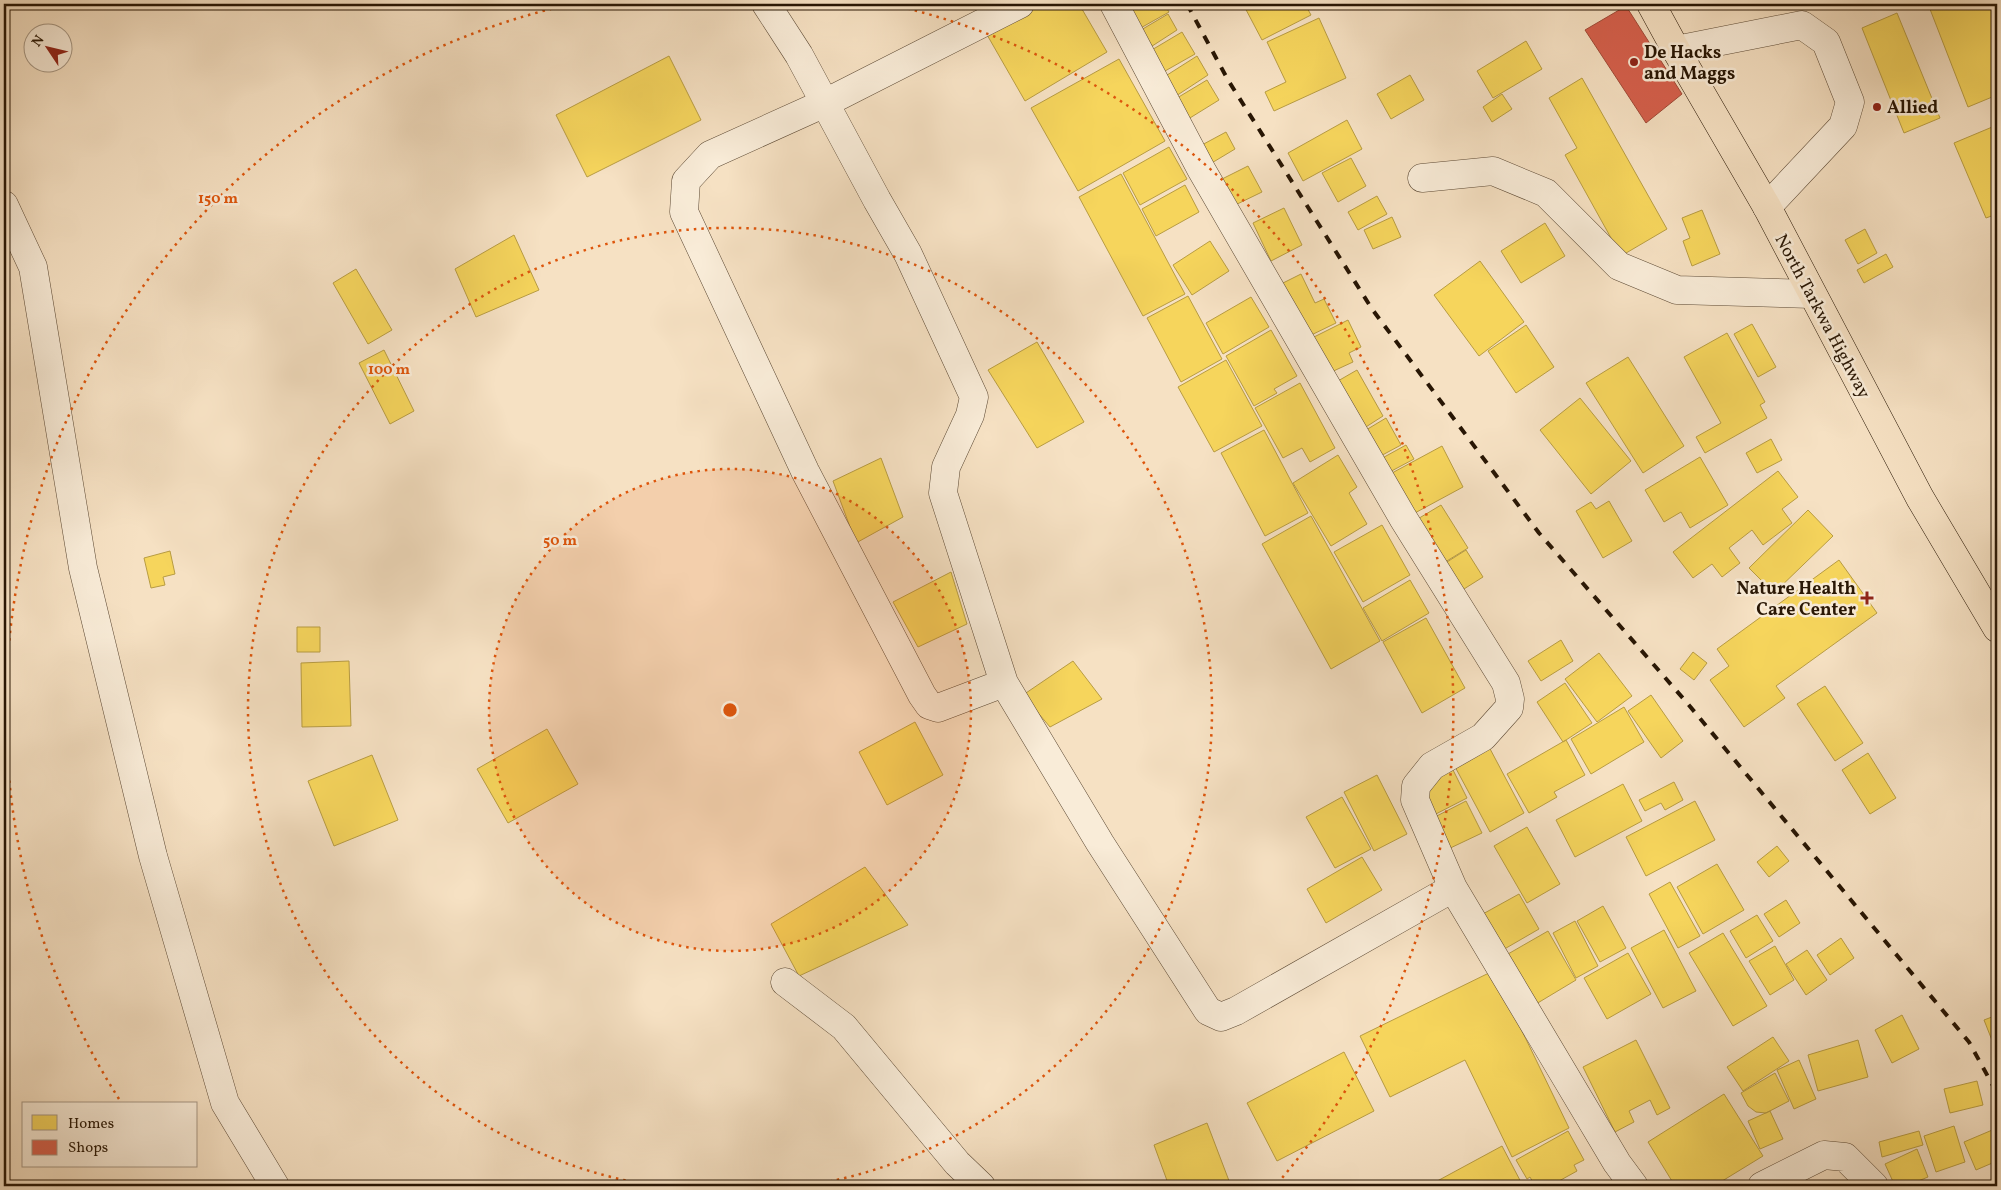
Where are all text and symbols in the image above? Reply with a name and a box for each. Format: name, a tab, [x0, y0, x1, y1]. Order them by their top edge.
north arrow	[22, 22, 72, 72]
text: N	[28, 32, 49, 51]
place label: De Hacks and Maggs	[1644, 41, 1735, 87]
marker: De Hacks and Maggs	[1628, 56, 1640, 68]
place label: Allied	[1887, 96, 1938, 121]
marker: Allied	[1871, 101, 1883, 113]
text: 150 m	[198, 189, 238, 210]
street label: North Tarkwa Highway	[1768, 230, 1876, 404]
text: 100 m	[368, 360, 411, 381]
text: 50 m	[543, 531, 577, 552]
place label: Nature Health Care Center	[1737, 577, 1856, 623]
marker: Nature Health Care Center	[1860, 591, 1874, 605]
centre of rings	[721, 701, 739, 719]
legend	[22, 1102, 198, 1168]
text: Homes	[68, 1114, 114, 1135]
text: Shops	[68, 1138, 108, 1159]

